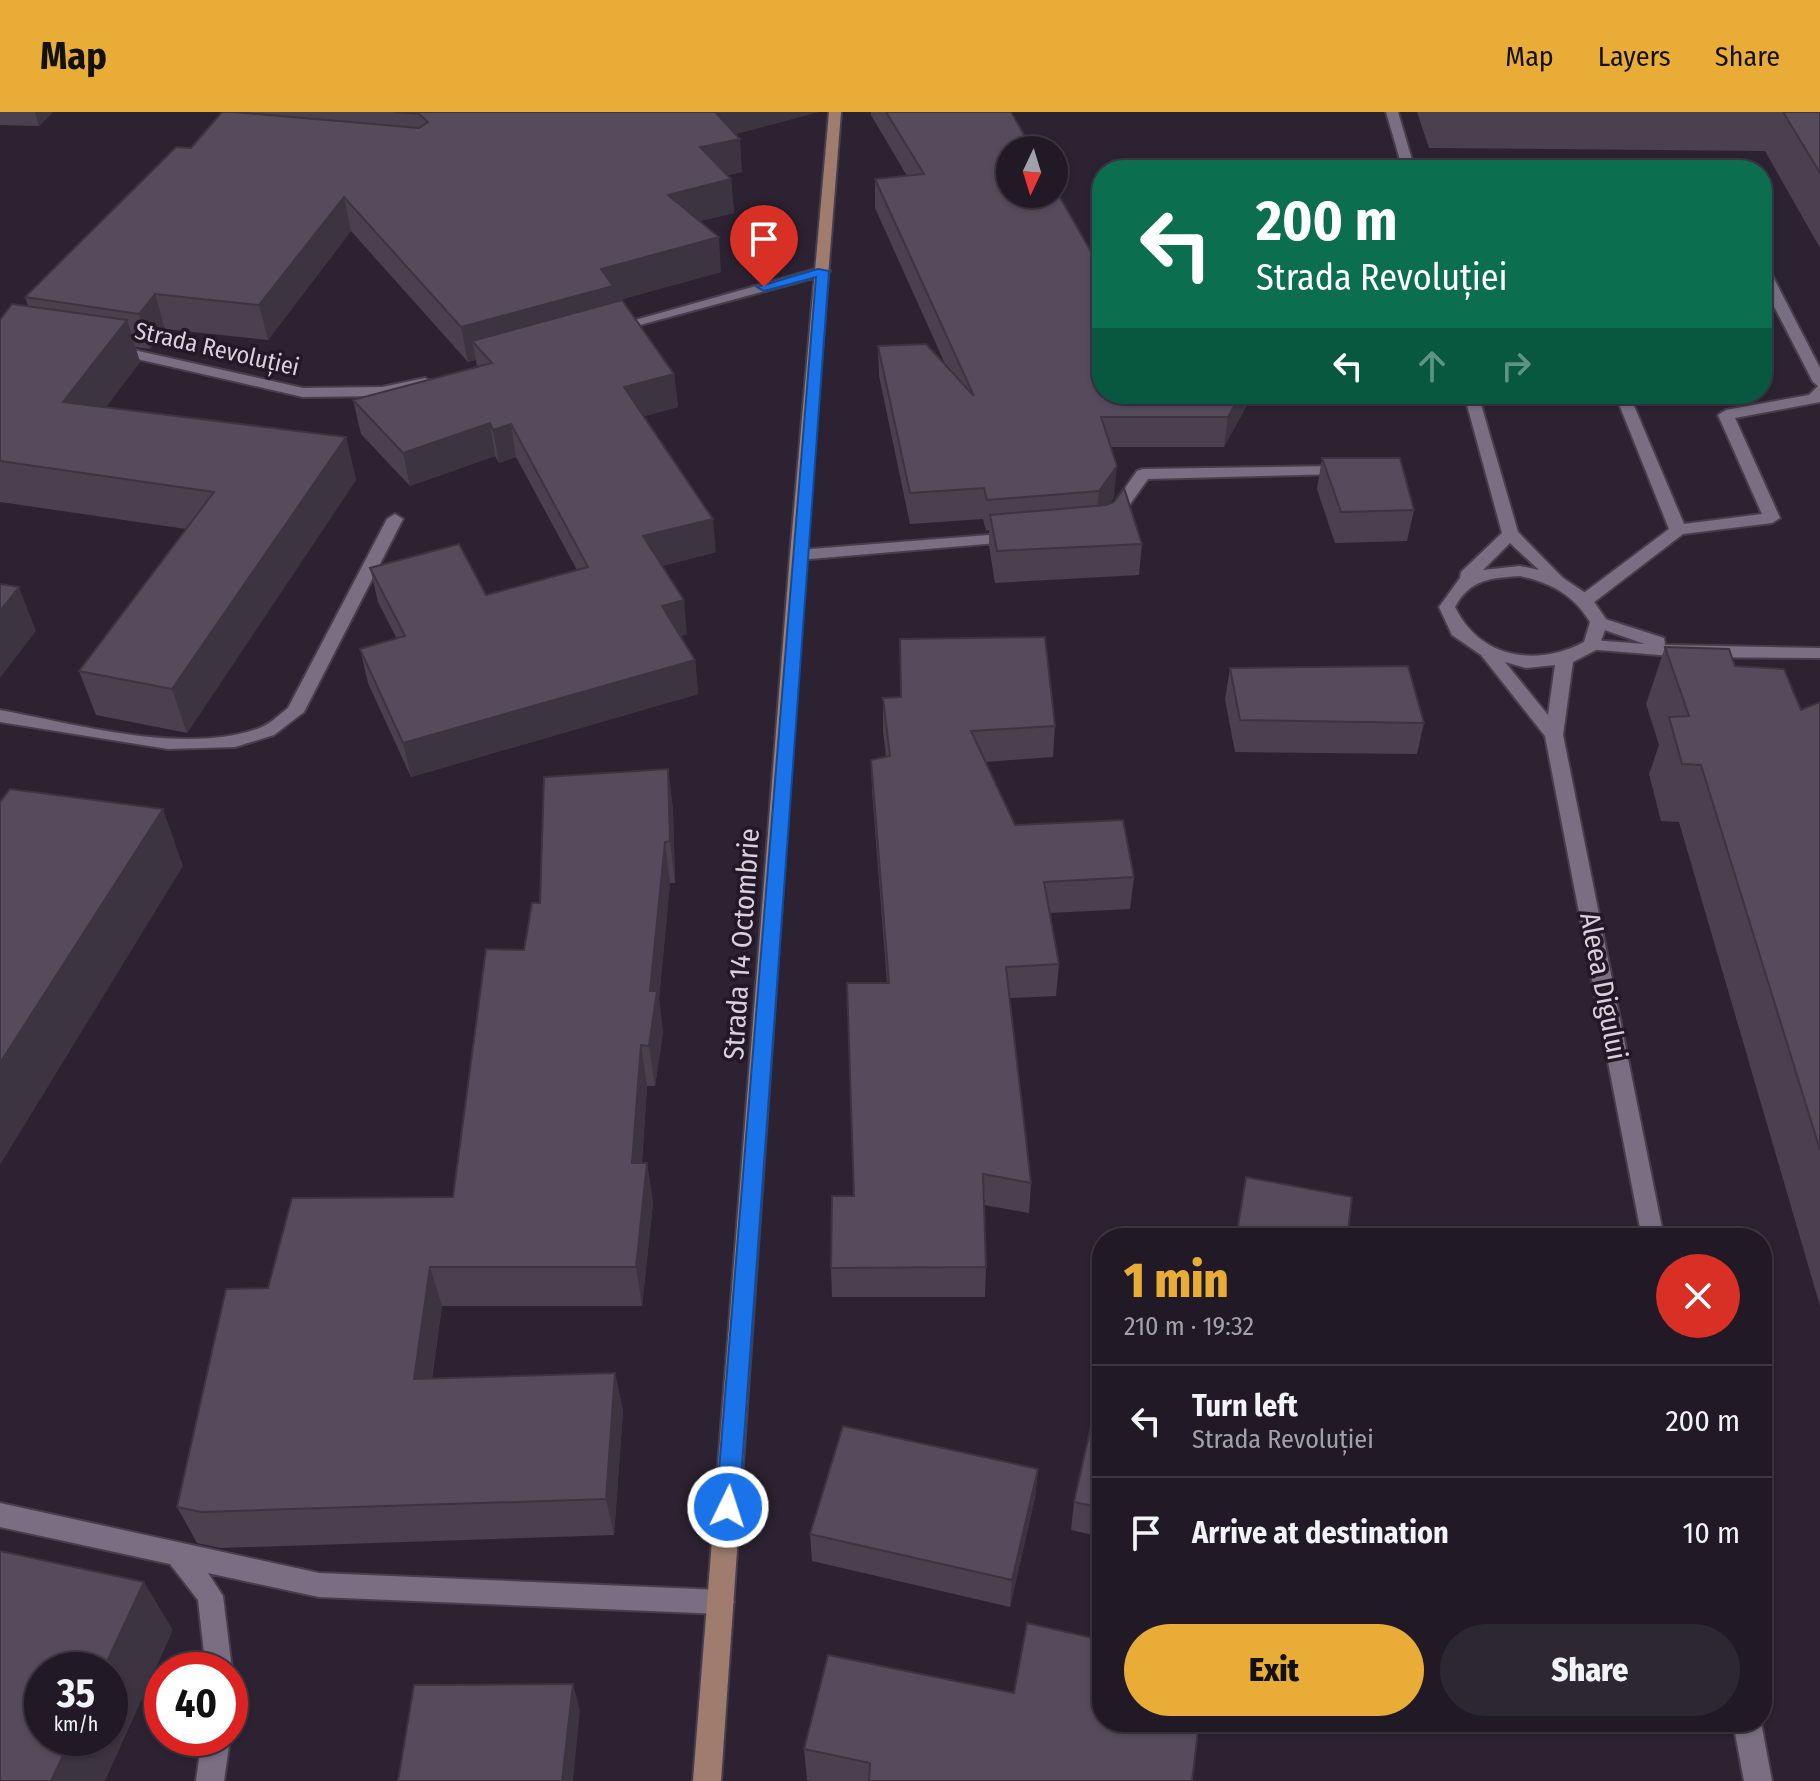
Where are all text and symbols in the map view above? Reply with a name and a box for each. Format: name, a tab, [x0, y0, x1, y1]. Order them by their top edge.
text: Map	[40, 33, 107, 79]
text: Map	[1505, 40, 1554, 73]
text: Layers	[1598, 40, 1671, 73]
text: Share	[1715, 40, 1780, 73]
north arrow	[996, 136, 1068, 208]
map controls	[996, 136, 1068, 208]
text: 200 m	[1256, 188, 1397, 255]
icon: left	[1124, 192, 1228, 296]
pin	[730, 205, 798, 287]
icon: arrive	[742, 217, 786, 261]
text: Strada Revoluției	[1256, 256, 1508, 300]
street label: Strada Revoluției	[132, 316, 302, 382]
icon: left	[1326, 344, 1370, 388]
icon: ahead	[1410, 344, 1454, 388]
icon: right	[1494, 344, 1538, 388]
street label: Strada 14 Octombrie	[717, 827, 766, 1061]
street label: Aleea Digului	[1573, 910, 1634, 1063]
text: 1 min	[1124, 1252, 1228, 1310]
button: close	[1656, 1254, 1740, 1338]
text: 210 m · 19:32	[1124, 1311, 1254, 1342]
text: Turn left	[1192, 1388, 1298, 1424]
icon: left	[1124, 1399, 1168, 1443]
text: 200 m	[1665, 1403, 1740, 1439]
text: Strada Revoluției	[1192, 1424, 1374, 1455]
position arrow	[686, 1465, 770, 1549]
icon: arrive	[1124, 1511, 1168, 1555]
text: Arrive at destination	[1192, 1515, 1449, 1551]
text: 10 m	[1683, 1515, 1740, 1551]
button: Exit	[1124, 1624, 1424, 1716]
button: Share	[1440, 1624, 1740, 1716]
speed limit sign: 40	[144, 1652, 248, 1756]
text: 35	[57, 1670, 95, 1718]
text: km/h	[54, 1712, 98, 1736]

